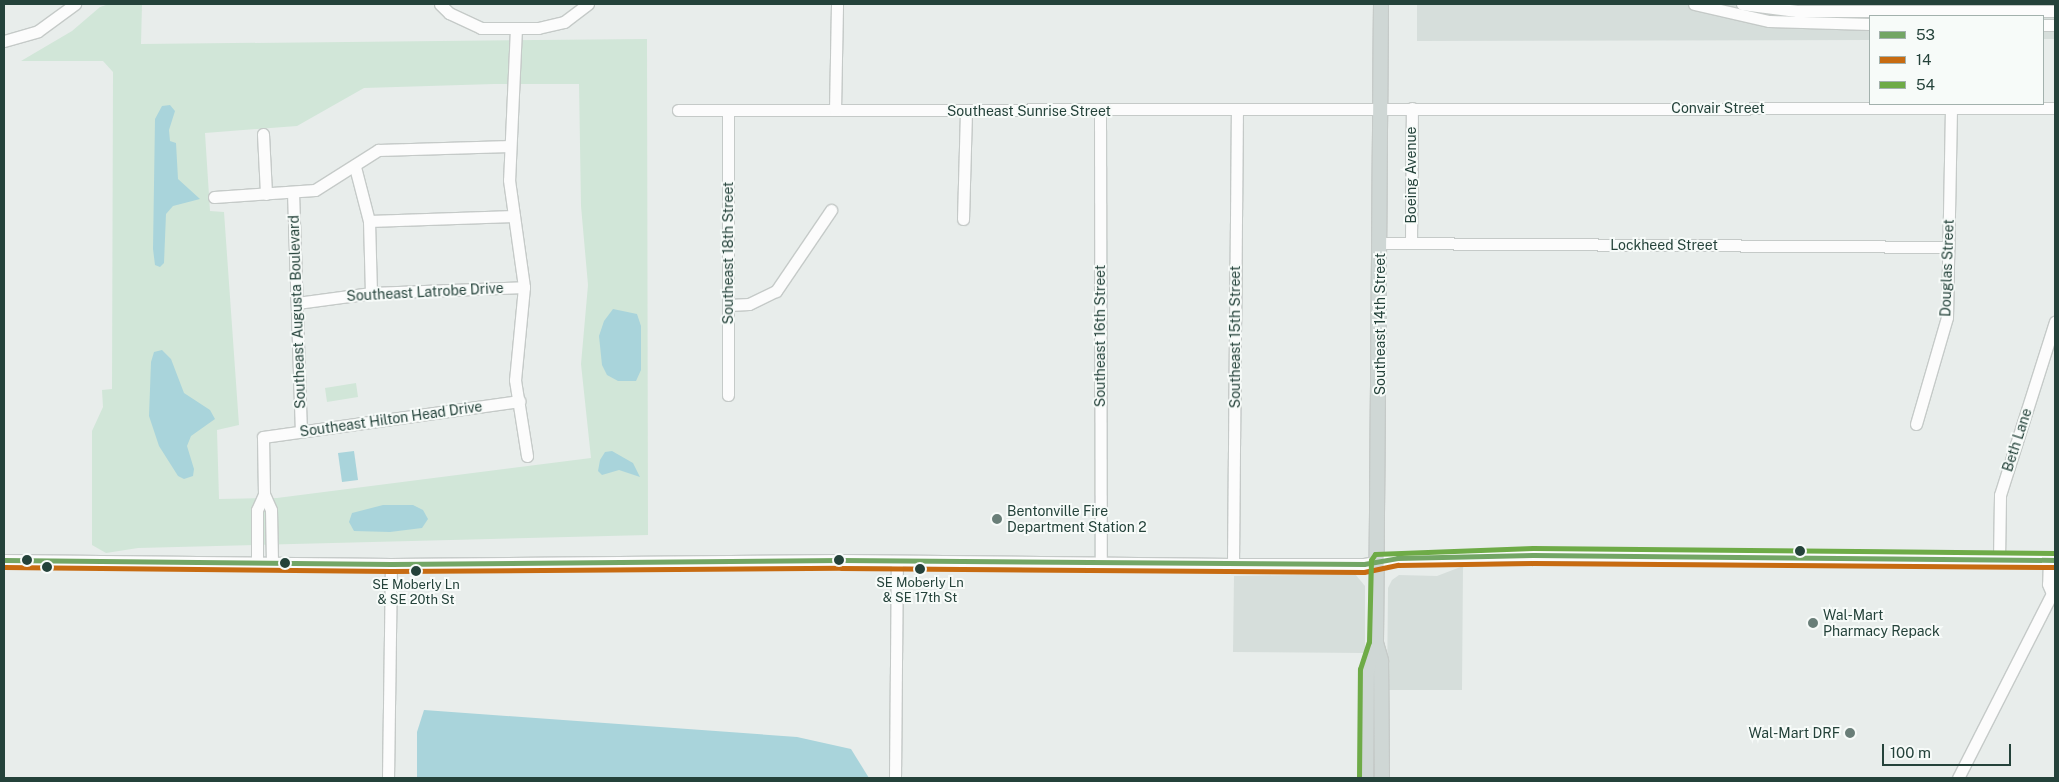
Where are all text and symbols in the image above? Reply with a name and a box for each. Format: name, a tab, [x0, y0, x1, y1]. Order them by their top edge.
legend	[1869, 15, 2044, 105]
text: 53	[1916, 26, 1935, 43]
text: 14	[1916, 51, 1932, 68]
text: 54	[1916, 76, 1935, 93]
street label: Convair Street	[1671, 100, 1765, 116]
street label: Southeast Sunrise Street	[947, 103, 1111, 119]
street label: Boeing Avenue	[1403, 126, 1419, 224]
street label: Southeast 18th Street	[720, 182, 736, 324]
street label: Southeast Augusta Boulevard	[285, 215, 309, 409]
street label: Douglas Street	[1937, 219, 1957, 317]
street label: Lockheed Street	[1610, 237, 1718, 253]
street label: Southeast 14th Street	[1372, 253, 1388, 395]
street label: Southeast 16th Street	[1092, 265, 1108, 407]
street label: Southeast 15th Street	[1227, 266, 1243, 408]
street label: Southeast Latrobe Drive	[346, 279, 504, 305]
street label: Southeast Hilton Head Drive	[299, 398, 483, 440]
street label: Beth Lane	[1999, 406, 2035, 474]
place label: Bentonville Fire Department Station 2	[1007, 503, 1147, 536]
marker: Bentonville Fire Department Station 2	[991, 513, 1003, 525]
unlabelled marker	[1795, 546, 1805, 556]
unlabelled marker	[22, 555, 32, 565]
unlabelled marker	[834, 555, 844, 565]
unlabelled marker	[280, 558, 290, 568]
unlabelled marker	[42, 562, 52, 572]
marker: SE Moberly Ln & SE 17th St	[915, 564, 925, 574]
marker: SE Moberly Ln & SE 20th St	[411, 566, 421, 576]
place label: SE Moberly Ln & SE 17th St	[876, 576, 964, 607]
place label: SE Moberly Ln & SE 20th St	[372, 578, 460, 609]
place label: Wal-Mart Pharmacy Repack	[1823, 607, 1940, 640]
marker: Wal-Mart Pharmacy Repack	[1807, 617, 1819, 629]
place label: Wal-Mart DRF	[1749, 725, 1840, 741]
marker: Wal-Mart DRF	[1844, 727, 1856, 739]
scale bar	[1884, 734, 2013, 766]
text: 100 m	[1890, 744, 1931, 761]

